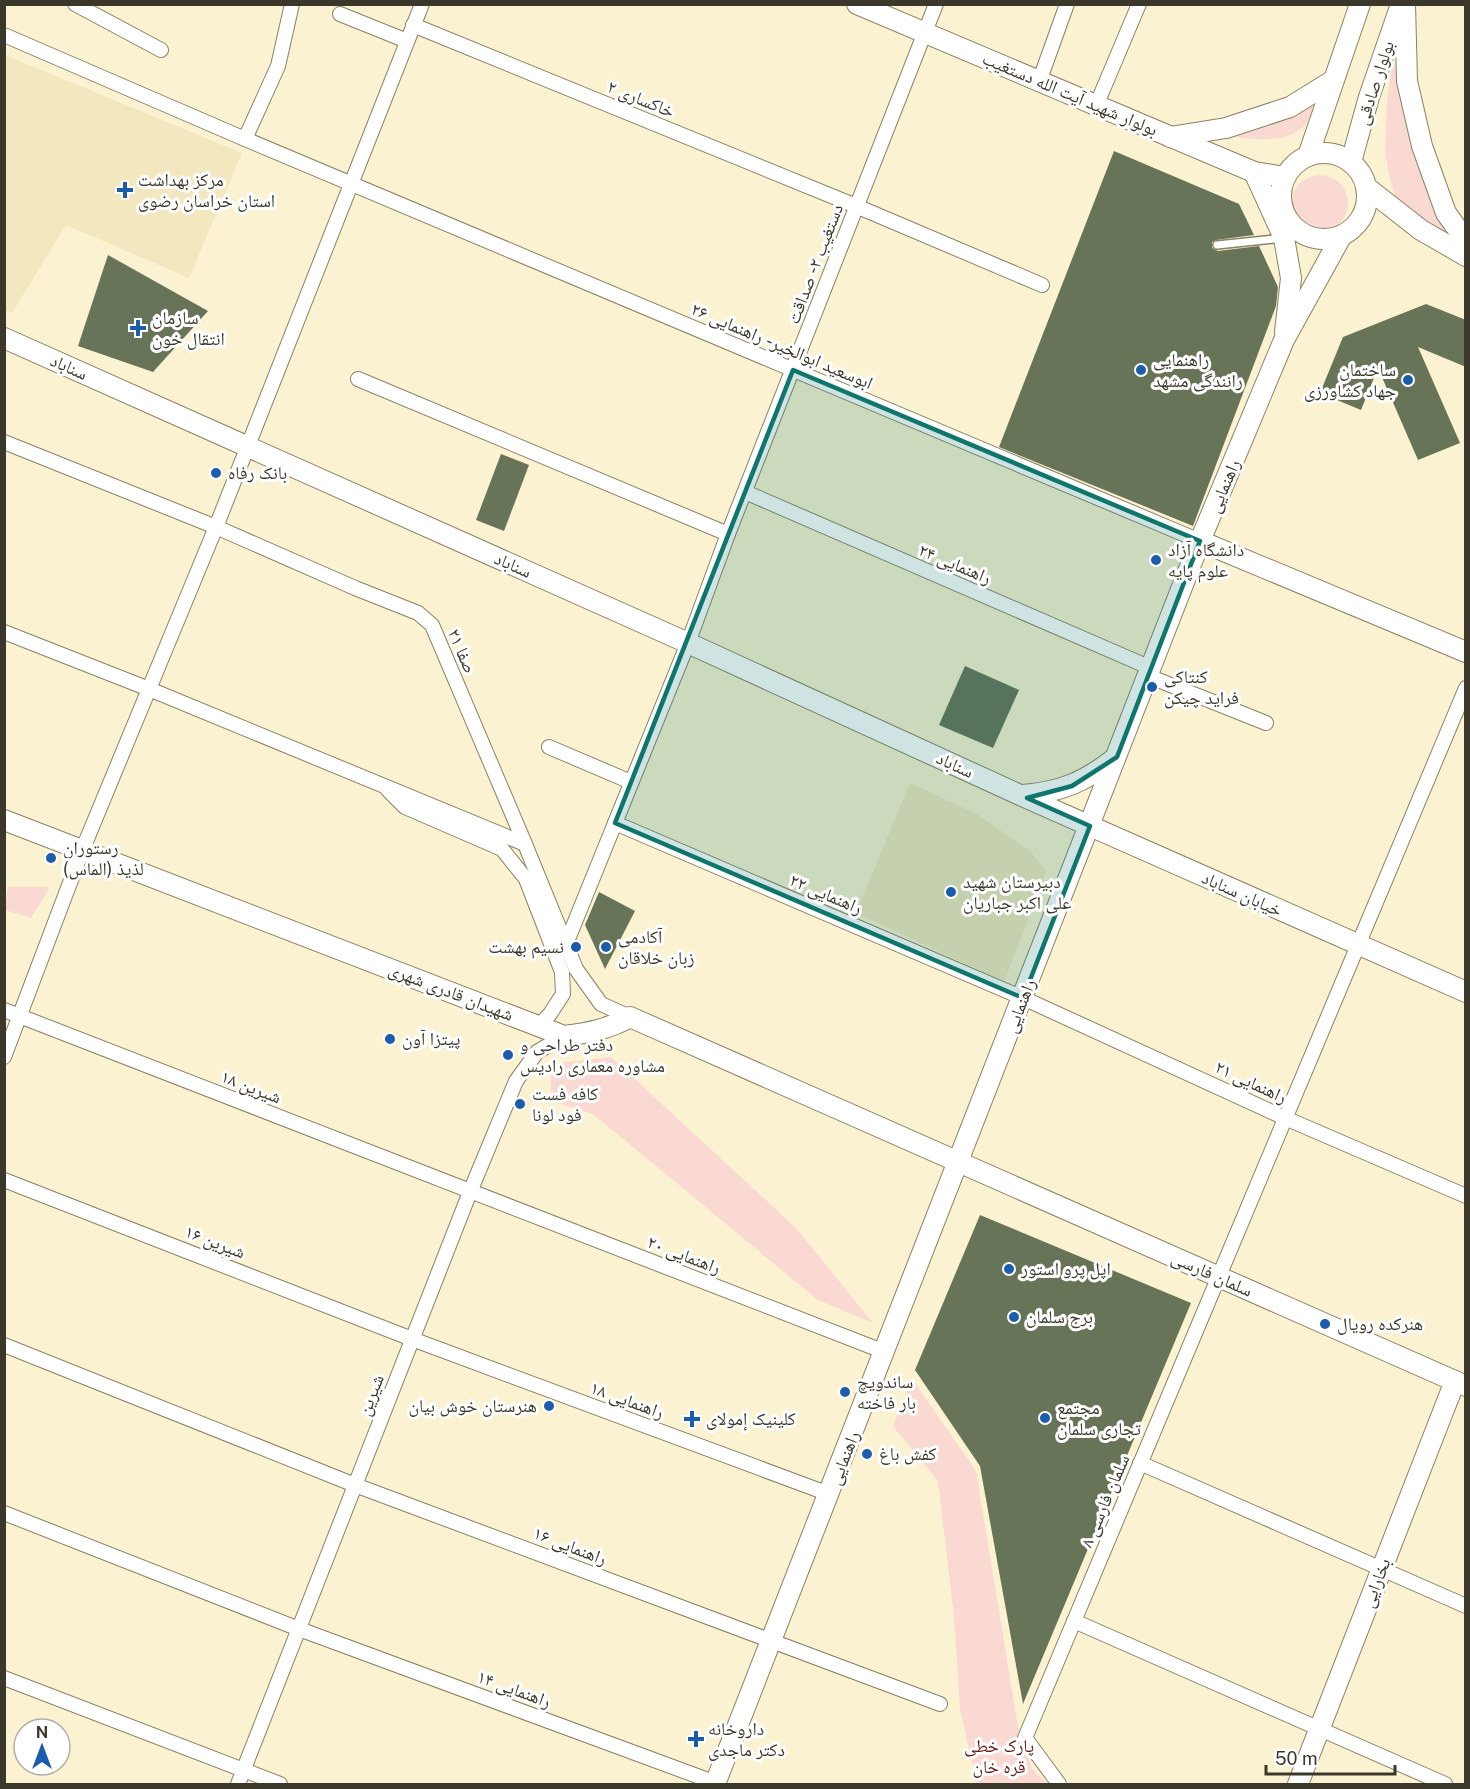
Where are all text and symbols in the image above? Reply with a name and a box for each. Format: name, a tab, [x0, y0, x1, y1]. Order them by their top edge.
street label: بولوار صادقی	[1351, 38, 1399, 128]
street label: بولوار شهید آیت الله دستغیب	[979, 47, 1161, 141]
street label: خاکساری ۲	[604, 76, 678, 122]
place label: مرکز بهداشت استان خراسان رضوی	[138, 169, 275, 212]
marker: مرکز بهداشت استان خراسان رضوی	[116, 181, 134, 199]
street label: دستغیب ۲ - صداقت	[782, 201, 848, 327]
street label: ابوسعید ابوالخیر - راهنمایی ۲۶	[688, 298, 876, 394]
place label: سازمان انتقال خون	[152, 307, 225, 350]
marker: سازمان انتقال خون	[129, 319, 147, 337]
street label: سناباد	[47, 349, 91, 385]
place label: راهنمایی رانندگی مشهد	[1153, 349, 1243, 392]
place label: ساختمان جهاد کشاورزی	[1304, 359, 1396, 402]
marker: راهنمایی رانندگی مشهد	[1134, 363, 1148, 377]
marker: ساختمان جهاد کشاورزی	[1401, 373, 1415, 387]
street label: راهنمایی	[1203, 456, 1245, 516]
place label: بانک رفاه	[228, 462, 287, 484]
marker: بانک رفاه	[209, 466, 223, 480]
street label: راهنمایی ۲۴	[915, 539, 995, 589]
place label: دانشگاه آزاد علوم پایه	[1168, 539, 1244, 583]
street label: سناباد	[491, 547, 535, 583]
marker: دانشگاه آزاد علوم پایه	[1149, 553, 1163, 567]
street label: صفا ۲۱	[444, 625, 481, 676]
place label: کنتاکی فراید چیکن	[1164, 666, 1239, 709]
marker: کنتاکی فراید چیکن	[1145, 680, 1159, 694]
street label: سناباد	[933, 747, 977, 783]
place label: رستوران لذیذ (الماس)	[63, 837, 144, 880]
marker: رستوران لذیذ (الماس)	[44, 851, 58, 865]
street label: خیابان سناباد	[1198, 867, 1286, 921]
street label: راهنمایی ۲۲	[786, 869, 866, 919]
place label: دبیرستان شهید علی اکبر جباریان	[963, 871, 1071, 914]
marker: دبیرستان شهید علی اکبر جباریان	[944, 885, 958, 899]
place label: آکادمی زبان خلاقان	[618, 926, 695, 969]
place label: نسیم بهشت	[488, 936, 564, 959]
marker: نسیم بهشت	[569, 940, 583, 954]
marker: آکادمی زبان خلاقان	[599, 940, 613, 954]
street label: شهیدان قادری شهری	[385, 958, 517, 1026]
street label: راهنمایی	[1000, 976, 1040, 1036]
place label: پیتزا آون	[402, 1028, 460, 1050]
marker: پیتزا آون	[383, 1032, 397, 1046]
place label: دفتر طراحی و مشاوره معماری رادیس	[520, 1034, 665, 1077]
marker: دفتر طراحی و مشاوره معماری رادیس	[501, 1048, 515, 1062]
street label: راهنمایی ۲۱	[1212, 1056, 1290, 1108]
street label: شیرین ۱۸	[218, 1065, 284, 1109]
place label: کافه فست فود لونا	[532, 1083, 599, 1125]
marker: کافه فست فود لونا	[513, 1097, 527, 1111]
street label: شیرین ۱۶	[182, 1220, 248, 1264]
street label: راهنمایی ۲۰	[644, 1231, 724, 1279]
street label: سلمان فارسی	[1168, 1246, 1256, 1302]
place label: اپل پرو استور	[1020, 1258, 1111, 1280]
marker: اپل پرو استور	[1002, 1262, 1016, 1276]
place label: برج سلمان	[1026, 1306, 1093, 1329]
marker: برج سلمان	[1007, 1310, 1021, 1324]
place label: هنرکده رویال	[1337, 1313, 1423, 1335]
marker: هنرکده رویال	[1318, 1317, 1332, 1331]
street label: شیرین	[353, 1371, 389, 1419]
place label: ساندویچ بار فاخته	[857, 1371, 916, 1414]
street label: راهنمایی ۱۸	[587, 1377, 667, 1423]
marker: ساندویچ بار فاخته	[838, 1385, 852, 1399]
place label: هنرستان خوش بیان	[409, 1395, 537, 1417]
place label: مجتمع تجاری سلمان	[1057, 1397, 1141, 1440]
marker: هنرستان خوش بیان	[542, 1399, 556, 1413]
place label: کلینیک إمولای	[706, 1408, 796, 1431]
marker: کلینیک إمولای	[683, 1410, 701, 1428]
marker: مجتمع تجاری سلمان	[1038, 1411, 1052, 1425]
street label: راهنمایی	[824, 1428, 864, 1488]
place label: کفش باغ	[879, 1443, 937, 1465]
marker: کفش باغ	[860, 1447, 874, 1461]
street label: سلمان فارسی ۸	[1076, 1451, 1134, 1551]
street label: راهنمایی ۱۶	[530, 1522, 610, 1570]
street label: بخارایی	[1357, 1555, 1395, 1611]
street label: راهنمایی ۱۴	[474, 1666, 554, 1712]
north arrow	[12, 1717, 72, 1777]
place label: داروخانه دکتر ماجدی	[708, 1718, 785, 1761]
text: N	[36, 1723, 48, 1742]
marker: داروخانه دکتر ماجدی	[689, 1732, 703, 1746]
park label: پارک خطی قره خان	[964, 1735, 1034, 1778]
scale bar	[1266, 1738, 1395, 1776]
text: 50 m	[1275, 1748, 1318, 1769]

